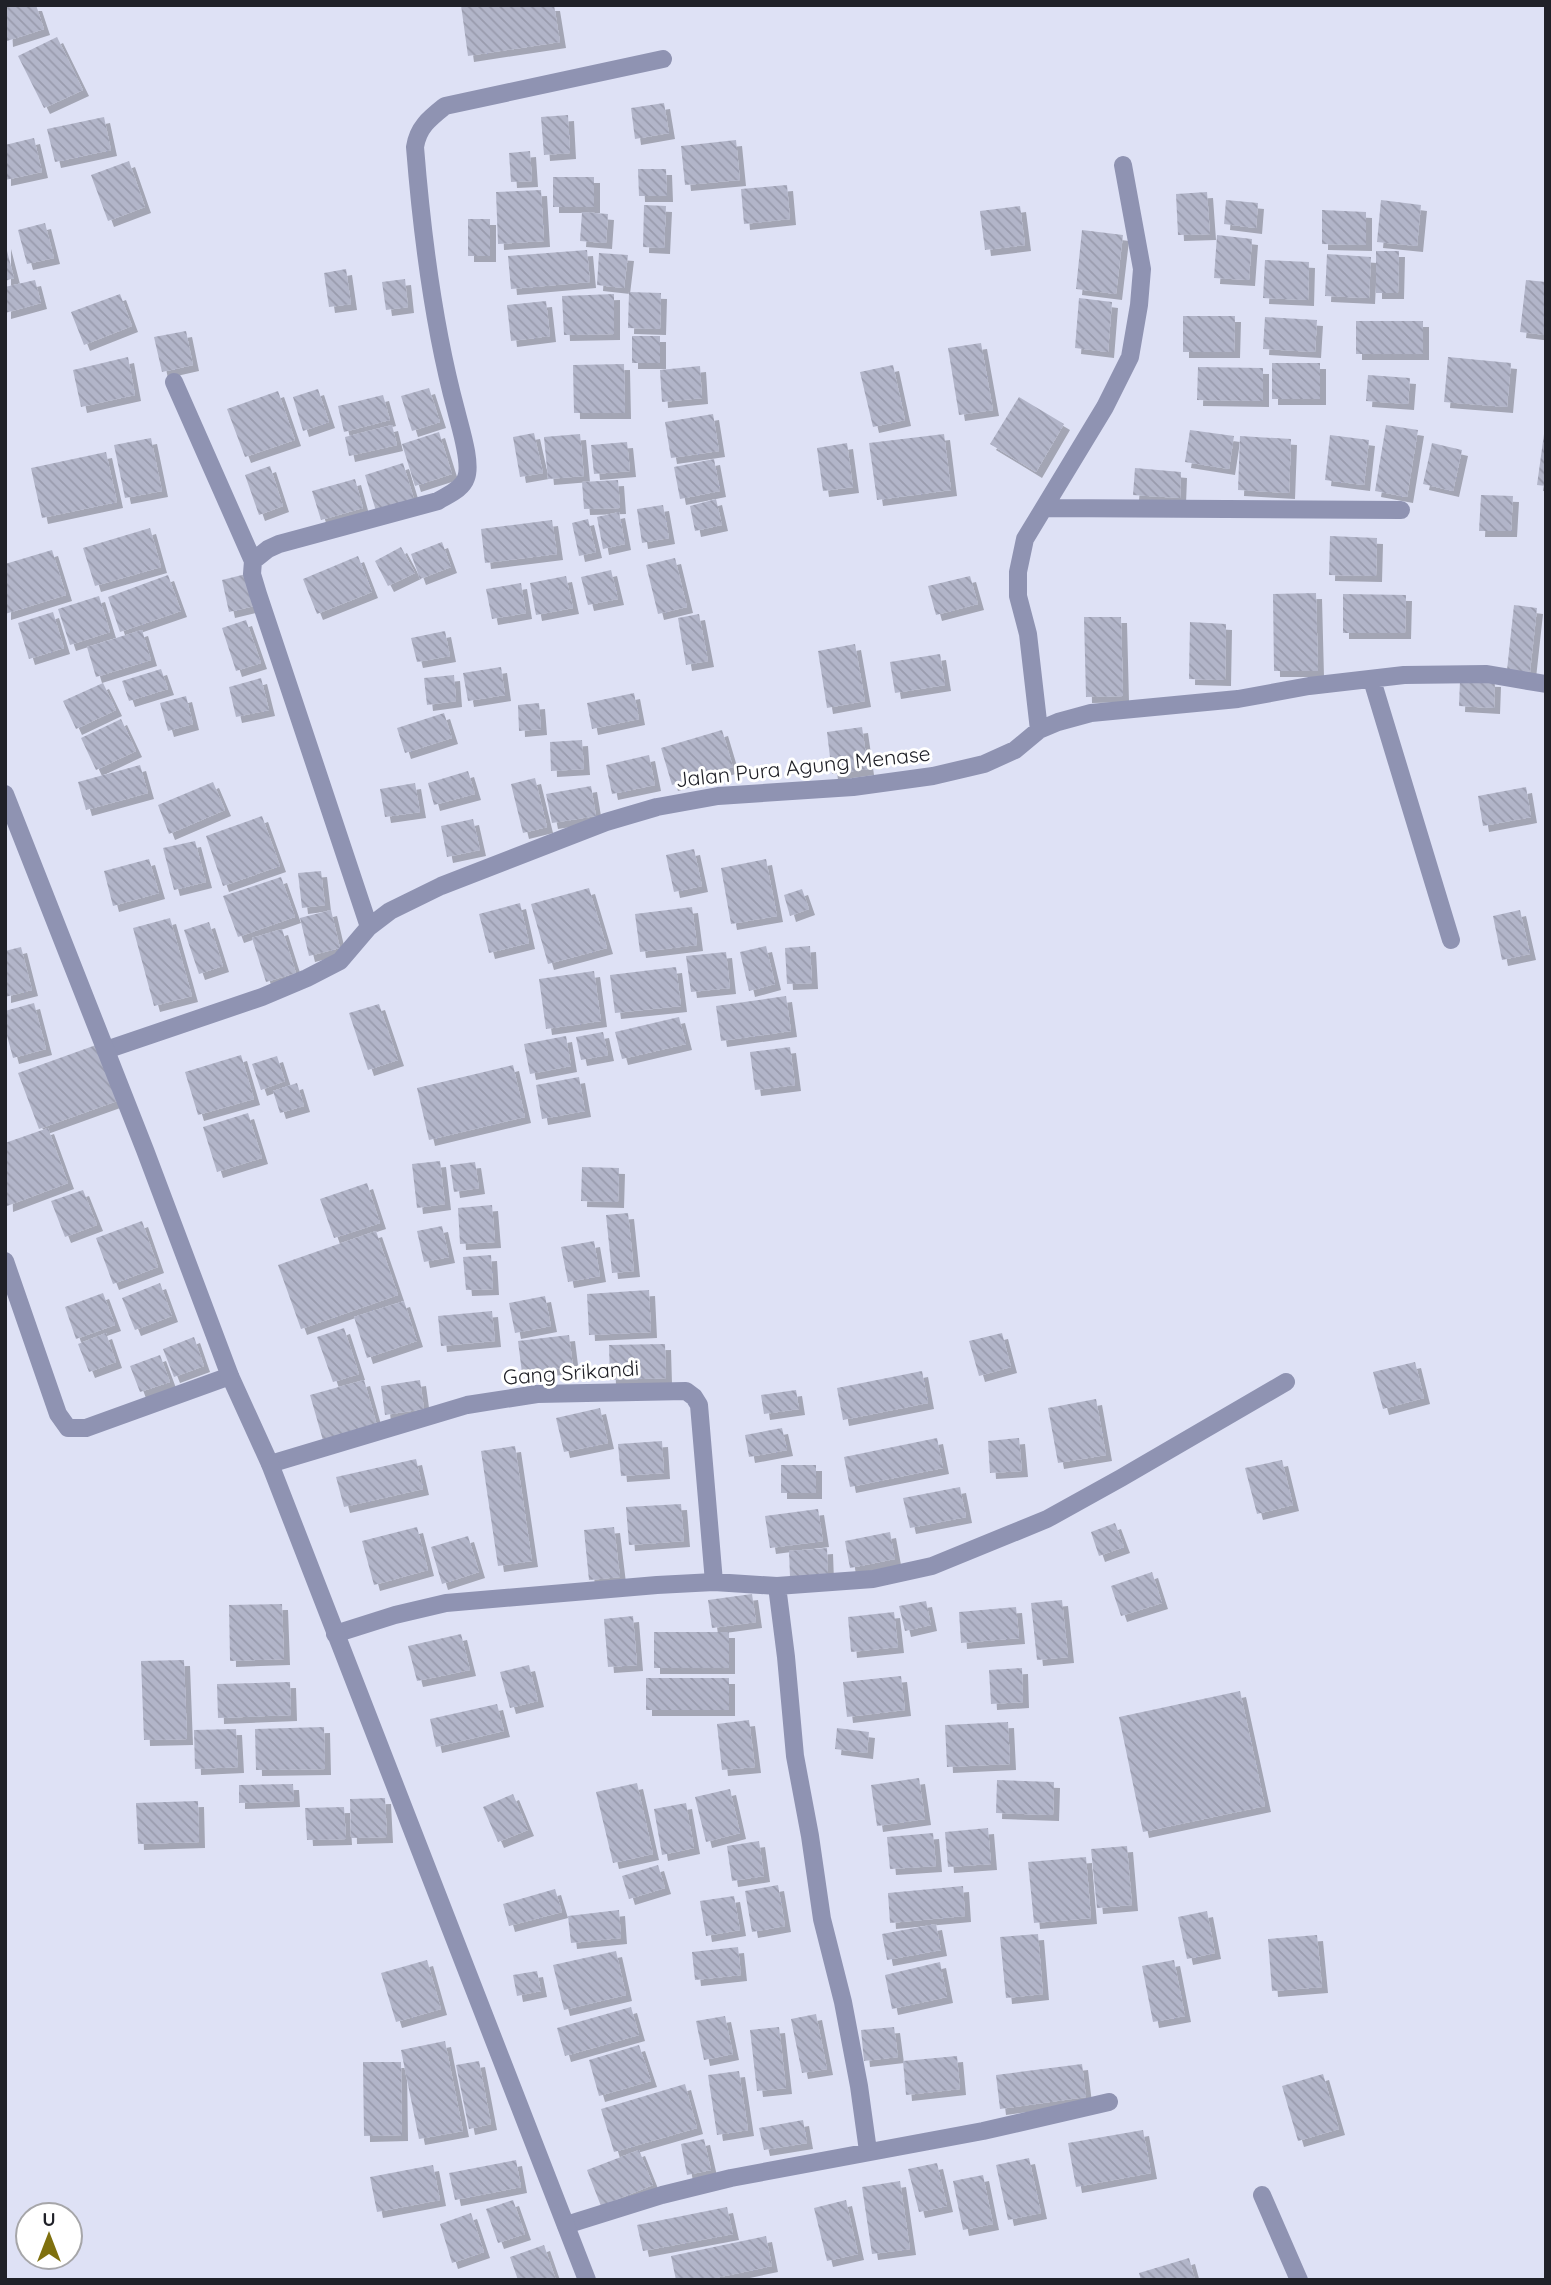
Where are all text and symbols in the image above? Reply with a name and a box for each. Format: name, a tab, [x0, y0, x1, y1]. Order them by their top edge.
street label: Jalan Pura Agung Menase	[674, 740, 932, 792]
street label: Gang Srikandi	[502, 1354, 640, 1390]
north arrow	[14, 2201, 84, 2271]
text: U	[42, 2207, 56, 2231]

